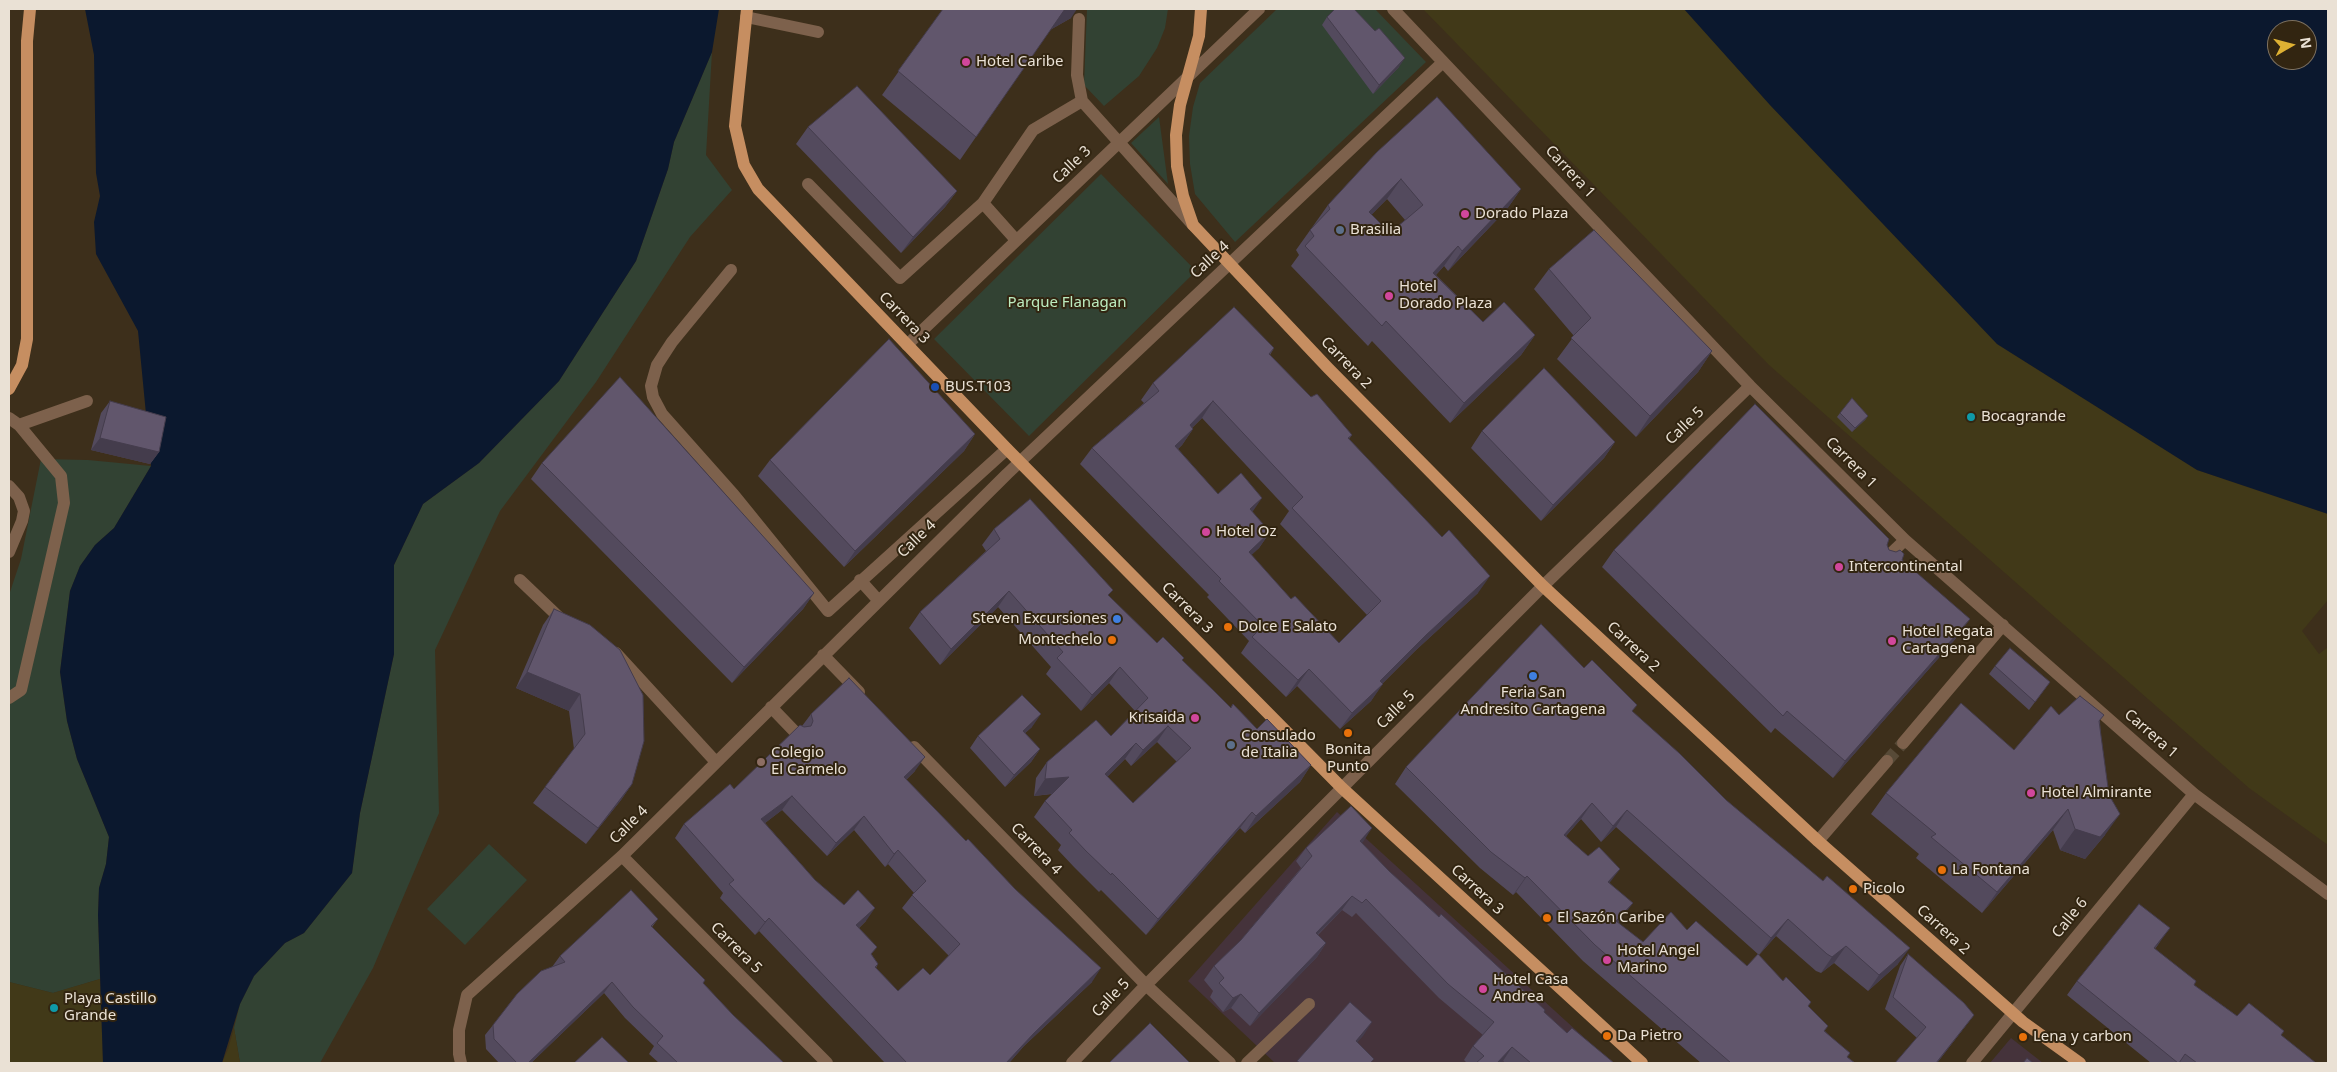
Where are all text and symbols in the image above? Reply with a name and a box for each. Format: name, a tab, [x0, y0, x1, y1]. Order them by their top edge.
north arrow	[2267, 20, 2317, 70]
text: N	[2296, 36, 2317, 50]
place label: Hotel Caribe	[976, 53, 1063, 71]
marker: Hotel Caribe	[960, 56, 972, 68]
street label: Calle 3	[1049, 142, 1095, 188]
street label: Carrera 1	[1541, 142, 1599, 202]
place label: Dorado Plaza	[1475, 205, 1568, 223]
marker: Dorado Plaza	[1459, 208, 1471, 220]
place label: Brasilia	[1350, 221, 1401, 239]
marker: Brasilia	[1334, 224, 1346, 236]
street label: Calle 4	[1187, 238, 1233, 282]
place label: Hotel Dorado Plaza	[1399, 278, 1492, 313]
street label: Carrera 3	[875, 288, 933, 348]
marker: Hotel Dorado Plaza	[1383, 290, 1395, 302]
park label: Parque Flanagan	[1008, 294, 1126, 312]
street label: Carrera 2	[1317, 333, 1375, 393]
place label: BUS.T103	[945, 378, 1011, 396]
marker: BUS.T103	[929, 381, 941, 393]
street label: Calle 5	[1662, 403, 1708, 449]
place label: Bocagrande	[1981, 408, 2066, 426]
marker: Bocagrande	[1965, 411, 1977, 423]
street label: Carrera 1	[1822, 434, 1880, 492]
street label: Calle 4	[894, 516, 940, 562]
place label: Hotel Oz	[1216, 523, 1277, 541]
marker: Hotel Oz	[1200, 526, 1212, 538]
place label: Intercontinental	[1849, 558, 1963, 576]
marker: Intercontinental	[1833, 561, 1845, 573]
street label: Carrera 3	[1158, 579, 1216, 637]
place label: Steven Excursiones	[972, 610, 1107, 628]
marker: Steven Excursiones	[1111, 613, 1123, 625]
place label: Dolce E Salato	[1238, 618, 1337, 636]
street label: Carrera 2	[1603, 618, 1663, 676]
marker: Dolce E Salato	[1222, 621, 1234, 633]
place label: Hotel Regata Cartagena	[1902, 623, 1993, 658]
place label: Montechelo	[1018, 631, 1102, 649]
marker: Montechelo	[1106, 634, 1118, 646]
marker: Hotel Regata Cartagena	[1886, 635, 1898, 647]
marker: Feria San Andresito Cartagena	[1527, 670, 1539, 682]
place label: Feria San Andresito Cartagena	[1460, 684, 1606, 719]
street label: Calle 5	[1373, 687, 1419, 733]
street label: Carrera 1	[2120, 706, 2182, 762]
place label: Krisaida	[1129, 709, 1185, 727]
marker: Krisaida	[1189, 712, 1201, 724]
place label: Consulado de Italia	[1241, 727, 1316, 762]
marker: Bonita Punto	[1342, 727, 1354, 739]
marker: Consulado de Italia	[1225, 739, 1237, 751]
place label: Bonita Punto	[1325, 741, 1371, 776]
place label: Colegio El Carmelo	[771, 744, 847, 779]
marker: Colegio El Carmelo	[755, 756, 767, 768]
place label: Hotel Almirante	[2041, 784, 2152, 802]
marker: Hotel Almirante	[2025, 787, 2037, 799]
street label: Calle 4	[606, 802, 652, 848]
street label: Carrera 4	[1007, 819, 1065, 879]
street label: Carrera 3	[1447, 861, 1507, 919]
place label: La Fontana	[1952, 861, 2030, 879]
marker: La Fontana	[1936, 864, 1948, 876]
place label: Picolo	[1863, 880, 1905, 898]
marker: Picolo	[1847, 883, 1859, 895]
street label: Calle 6	[2048, 894, 2092, 942]
street label: Carrera 2	[1913, 901, 1973, 959]
place label: El Sazón Caribe	[1557, 909, 1665, 927]
marker: El Sazón Caribe	[1541, 912, 1553, 924]
street label: Carrera 5	[707, 919, 765, 977]
place label: Hotel Angel Marino	[1617, 942, 1699, 977]
marker: Hotel Angel Marino	[1601, 954, 1613, 966]
place label: Hotel Casa Andrea	[1493, 971, 1568, 1006]
street label: Calle 5	[1088, 975, 1134, 1021]
marker: Hotel Casa Andrea	[1477, 983, 1489, 995]
place label: Playa Castillo Grande	[64, 990, 157, 1025]
marker: Playa Castillo Grande	[48, 1002, 60, 1014]
place label: Da Pietro	[1617, 1027, 1682, 1045]
place label: Lena y carbon	[2033, 1028, 2132, 1046]
marker: Da Pietro	[1601, 1030, 1613, 1042]
marker: Lena y carbon	[2017, 1031, 2029, 1043]

